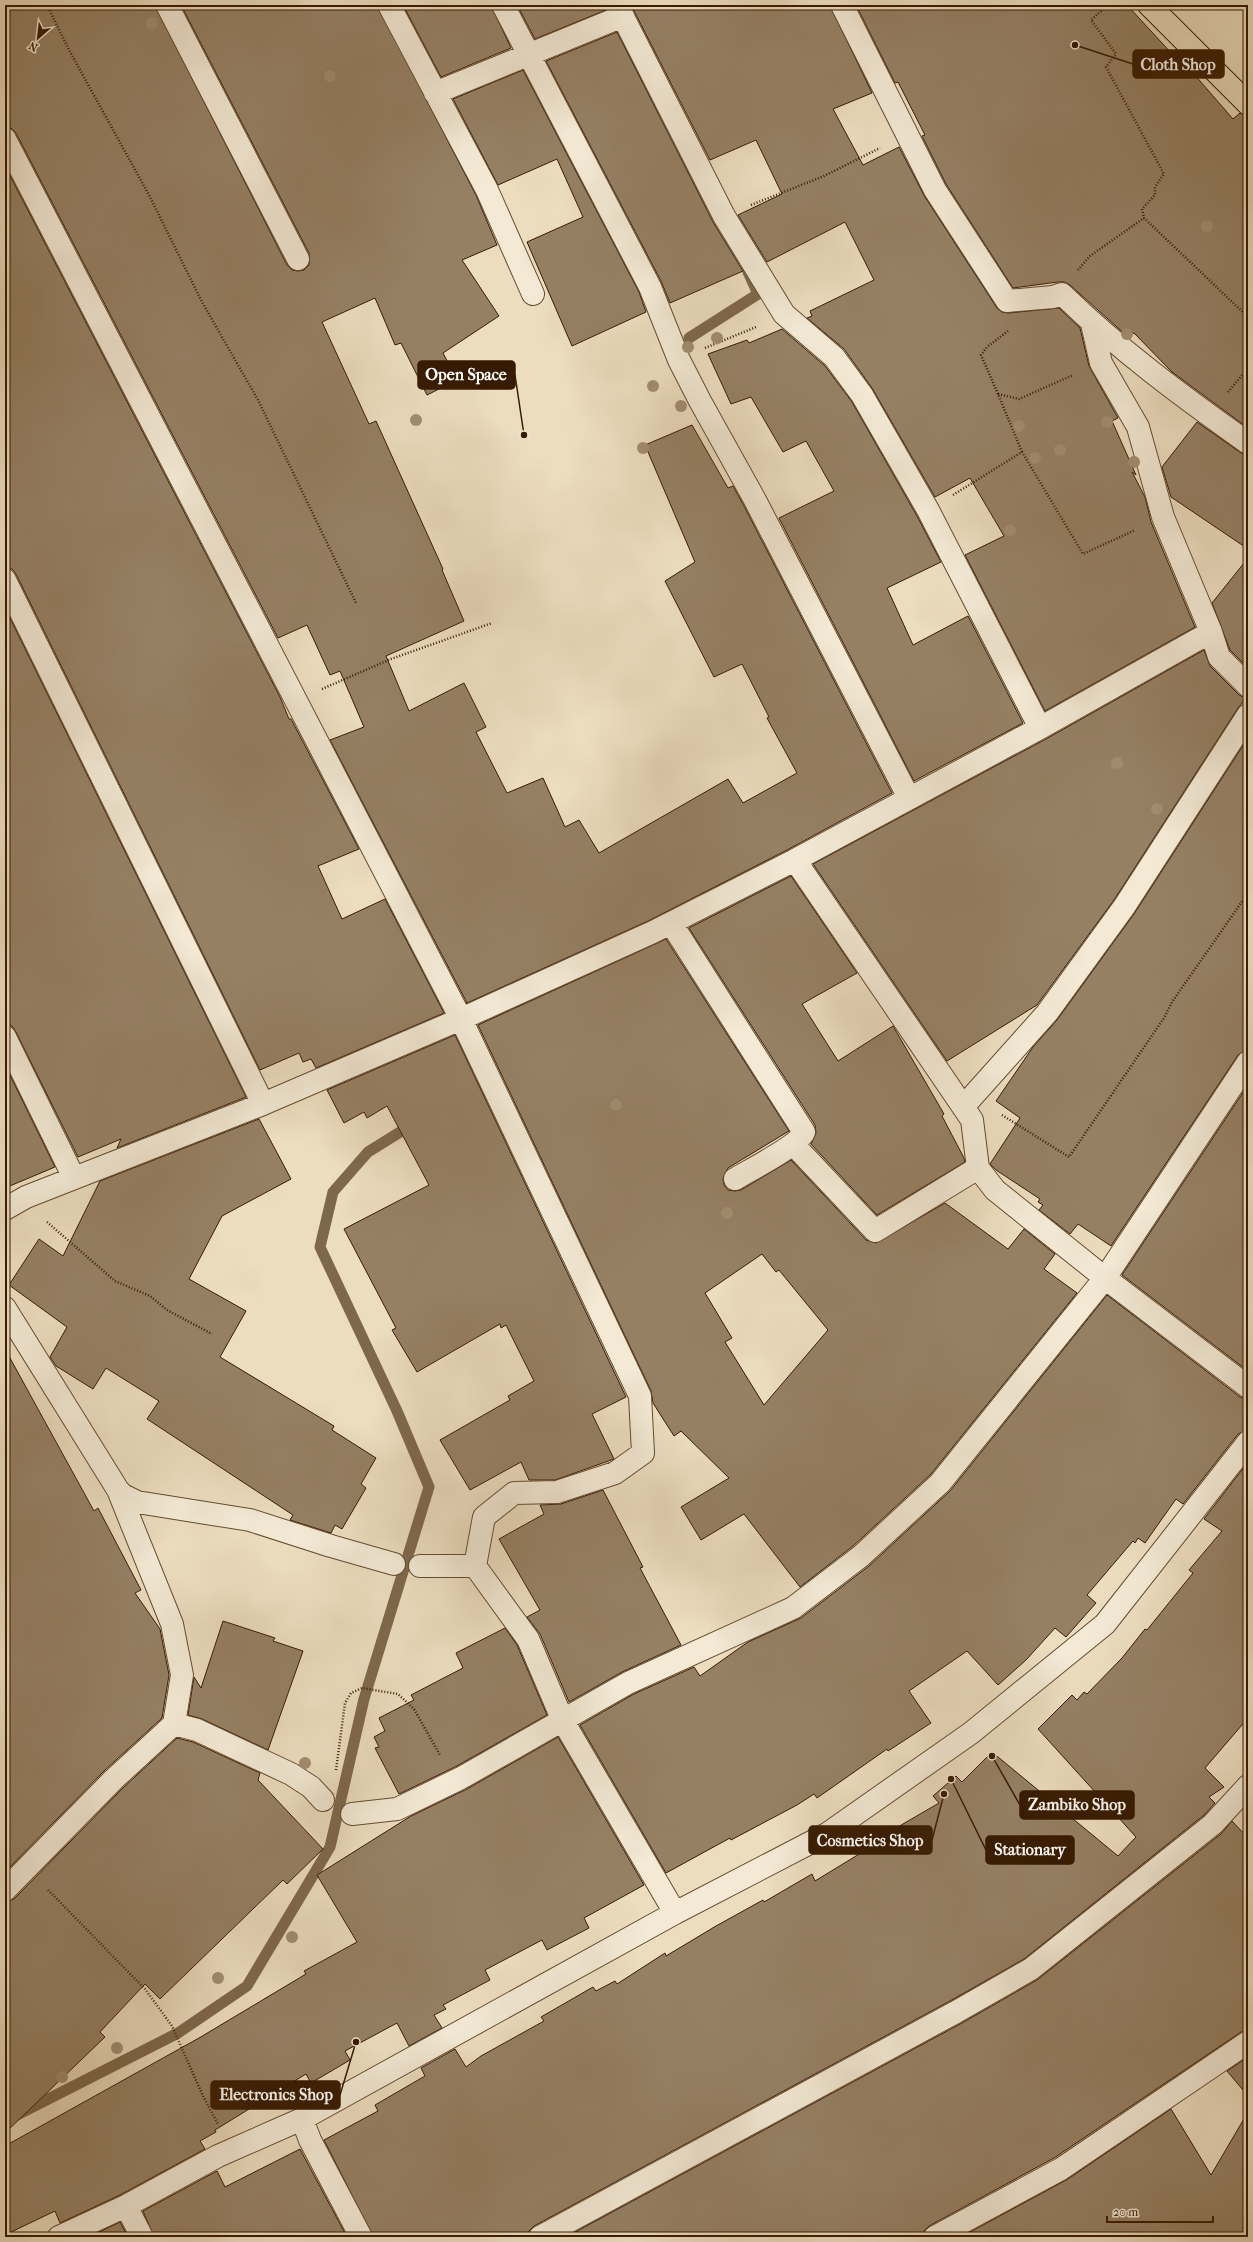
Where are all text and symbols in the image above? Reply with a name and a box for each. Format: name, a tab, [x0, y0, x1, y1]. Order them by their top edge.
north arrow	[18, 18, 58, 58]
text: N	[26, 38, 40, 54]
callout: Cloth Shop	[1133, 50, 1224, 78]
text: Cloth Shop	[1140, 55, 1216, 75]
callout: Open Space	[418, 361, 515, 389]
text: Open Space	[425, 365, 507, 385]
callout: Zambiko Shop	[1020, 1791, 1134, 1819]
text: Zambiko Shop	[1028, 1795, 1126, 1815]
callout: Cosmetics Shop	[809, 1826, 932, 1854]
text: Cosmetics Shop	[817, 1831, 924, 1851]
callout: Stationary	[986, 1836, 1074, 1864]
text: Stationary	[994, 1840, 1067, 1860]
callout: Electronics Shop	[211, 2081, 340, 2109]
text: Electronics Shop	[219, 2085, 333, 2105]
scale bar	[1107, 2198, 1213, 2224]
text: 20 m	[1113, 2205, 1138, 2219]

